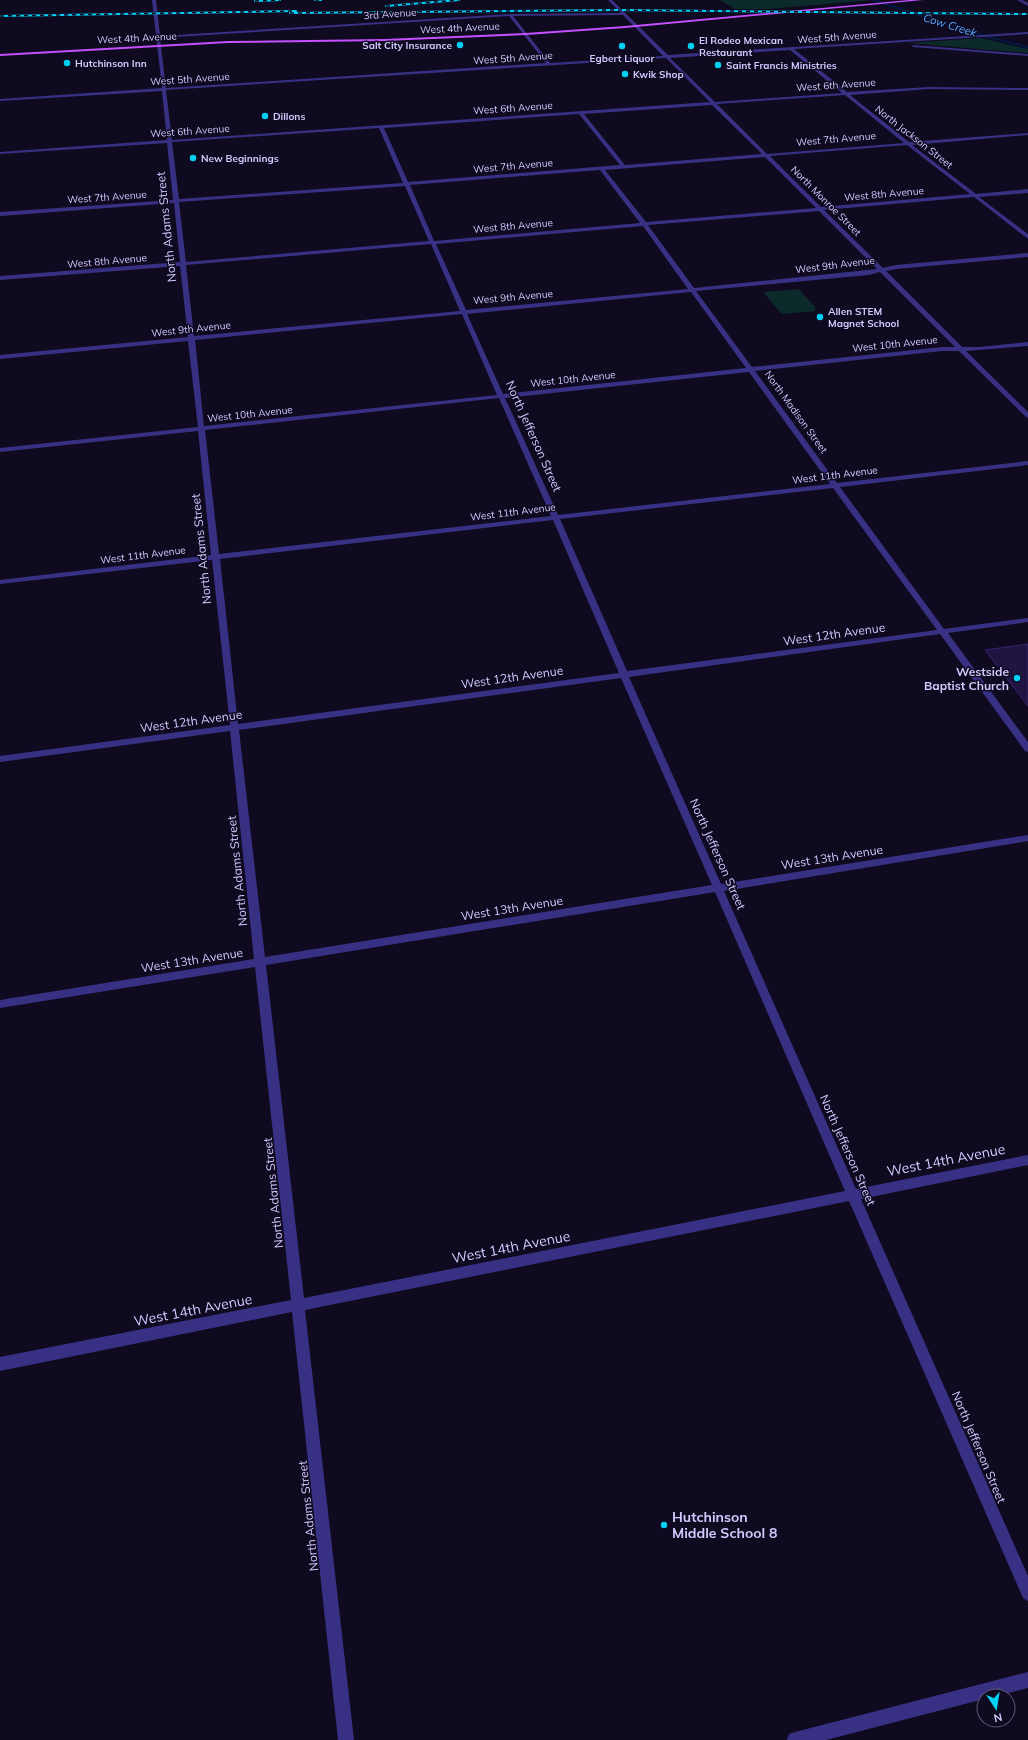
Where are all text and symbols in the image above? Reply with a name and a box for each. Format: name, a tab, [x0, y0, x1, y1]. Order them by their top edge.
street label: 3rd Avenue	[363, 6, 417, 22]
water label: Cow Creek	[922, 10, 979, 40]
street label: West 4th Avenue	[420, 19, 500, 37]
street label: West 5th Avenue	[797, 28, 877, 46]
street label: West 4th Avenue	[97, 29, 177, 47]
place label: El Rodeo Mexican Restaurant	[699, 34, 783, 59]
place label: Salt City Insurance	[362, 39, 453, 52]
marker: Salt City Insurance	[455, 40, 465, 50]
marker: Egbert Liquor	[617, 41, 627, 51]
marker: El Rodeo Mexican Restaurant	[686, 41, 696, 51]
street label: West 5th Avenue	[473, 49, 553, 67]
place label: Egbert Liquor	[590, 52, 654, 65]
place label: Hutchinson Inn	[75, 57, 147, 70]
marker: Hutchinson Inn	[62, 58, 72, 68]
place label: Saint Francis Ministries	[726, 59, 837, 72]
marker: Saint Francis Ministries	[713, 60, 723, 70]
place label: Kwik Shop	[633, 68, 684, 81]
marker: Kwik Shop	[620, 69, 630, 79]
street label: West 5th Avenue	[150, 70, 230, 88]
street label: West 6th Avenue	[796, 76, 876, 94]
street label: West 6th Avenue	[473, 99, 553, 117]
street label: North Jackson Street	[873, 103, 956, 172]
place label: Dillons	[273, 110, 305, 123]
marker: Dillons	[260, 111, 270, 121]
street label: West 6th Avenue	[150, 122, 230, 140]
street label: West 7th Avenue	[796, 129, 876, 149]
place label: New Beginnings	[201, 152, 279, 165]
marker: New Beginnings	[188, 153, 198, 163]
street label: West 7th Avenue	[473, 156, 553, 176]
street label: North Monroe Street	[788, 163, 864, 239]
street label: North Adams Street	[153, 171, 179, 283]
street label: West 8th Avenue	[844, 184, 924, 204]
street label: West 7th Avenue	[67, 188, 147, 206]
street label: West 8th Avenue	[473, 216, 553, 236]
street label: West 8th Avenue	[67, 251, 147, 271]
street label: West 9th Avenue	[795, 254, 875, 276]
street label: West 9th Avenue	[473, 287, 553, 307]
place label: Allen STEM Magnet School	[828, 305, 899, 330]
marker: Allen STEM Magnet School	[815, 312, 825, 322]
street label: West 9th Avenue	[151, 318, 231, 340]
street label: West 10th Avenue	[852, 333, 938, 355]
street label: West 10th Avenue	[530, 368, 616, 390]
street label: North Madison Street	[762, 368, 831, 456]
street label: North Jefferson Street	[503, 378, 565, 494]
street label: West 10th Avenue	[207, 403, 293, 425]
street label: West 11th Avenue	[792, 463, 878, 487]
street label: North Adams Street	[188, 493, 214, 605]
street label: West 11th Avenue	[470, 500, 556, 524]
street label: West 11th Avenue	[100, 543, 186, 567]
street label: West 12th Avenue	[782, 619, 886, 649]
street label: West 12th Avenue	[460, 662, 564, 692]
place label: Westside Baptist Church	[924, 664, 1009, 693]
marker: Westside Baptist Church	[1012, 673, 1022, 683]
street label: West 12th Avenue	[139, 706, 243, 736]
street label: North Jefferson Street	[687, 796, 749, 912]
street label: North Adams Street	[224, 815, 250, 927]
street label: West 13th Avenue	[780, 842, 884, 872]
street label: West 13th Avenue	[460, 893, 564, 923]
street label: West 13th Avenue	[140, 945, 244, 975]
street label: North Jefferson Street	[817, 1092, 879, 1208]
street label: North Adams Street	[260, 1137, 286, 1249]
street label: West 14th Avenue	[885, 1140, 1007, 1180]
street label: West 14th Avenue	[450, 1227, 572, 1267]
street label: West 14th Avenue	[132, 1290, 254, 1330]
street label: North Jefferson Street	[949, 1389, 1009, 1505]
street label: North Adams Street	[295, 1460, 321, 1572]
place label: Hutchinson Middle School 8	[672, 1508, 777, 1542]
marker: Hutchinson Middle School 8	[659, 1520, 669, 1530]
north arrow	[976, 1688, 1016, 1728]
text: N	[993, 1710, 1004, 1725]

